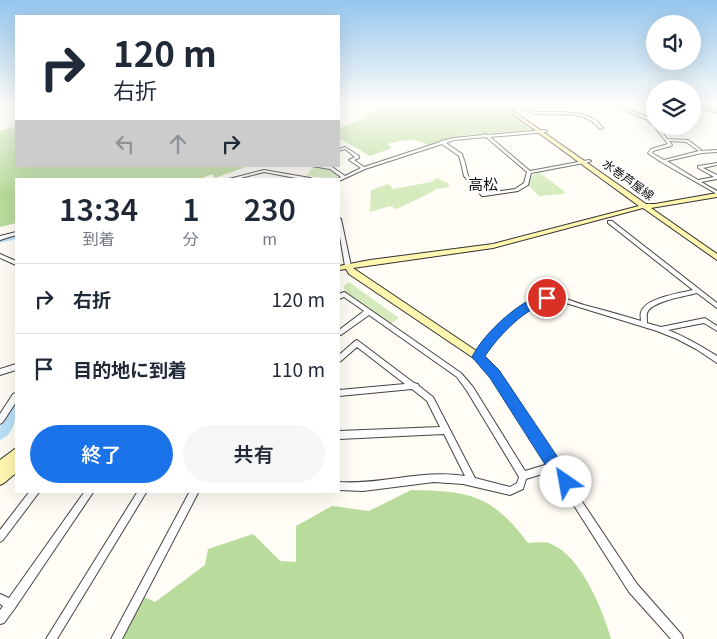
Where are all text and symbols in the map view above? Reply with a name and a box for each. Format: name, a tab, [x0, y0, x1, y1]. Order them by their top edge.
map controls	[646, 15, 701, 135]
button: sound	[646, 15, 701, 70]
text: 120 m	[113, 26, 217, 77]
icon: right	[30, 35, 95, 100]
text: 右折	[113, 73, 157, 105]
button: layers	[646, 80, 701, 135]
icon: left	[111, 130, 139, 158]
icon: ahead	[164, 130, 192, 158]
icon: right	[217, 130, 245, 158]
street label: 水巻芦屋線	[600, 154, 658, 203]
district label: 高松	[468, 173, 498, 194]
text: 13:34	[59, 186, 138, 230]
text: 1	[182, 186, 200, 230]
text: 230	[244, 186, 296, 230]
text: 到着	[83, 226, 115, 250]
text: 分	[183, 226, 199, 250]
text: m	[262, 226, 277, 250]
pin	[526, 277, 568, 319]
icon: arrive	[533, 284, 561, 312]
icon: right	[30, 285, 58, 313]
text: 右折	[73, 285, 111, 312]
text: 120 m	[272, 285, 325, 312]
icon: arrive	[30, 355, 58, 383]
text: 目的地に到着	[73, 355, 187, 382]
text: 110 m	[272, 355, 325, 382]
button: 終了	[30, 425, 173, 483]
button: 共有	[183, 425, 325, 483]
position arrow	[539, 455, 591, 507]

